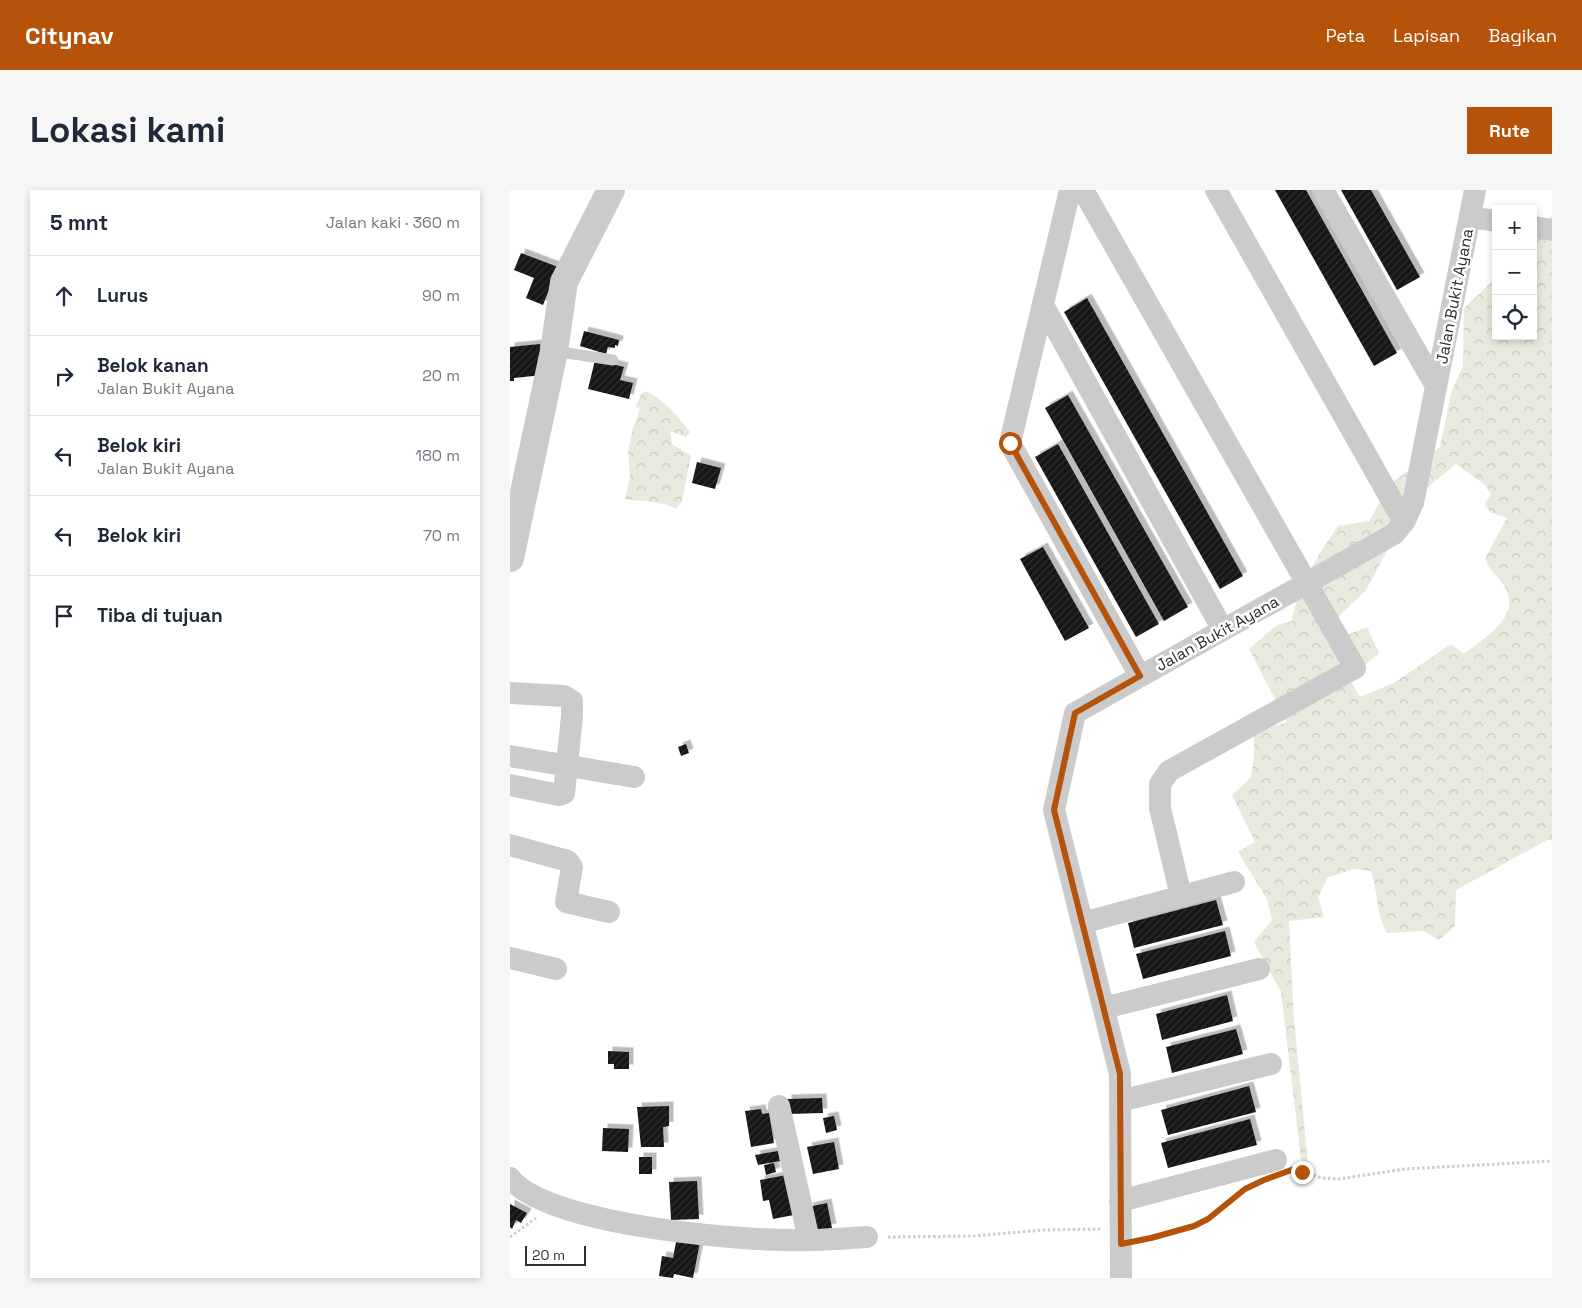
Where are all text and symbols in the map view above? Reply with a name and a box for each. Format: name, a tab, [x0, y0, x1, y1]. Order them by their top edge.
text: Citynav	[25, 20, 114, 51]
text: Peta	[1326, 24, 1365, 47]
text: Lapisan	[1393, 24, 1460, 47]
text: Bagikan	[1488, 24, 1557, 47]
button: Rute	[1467, 107, 1552, 154]
text: Lokasi kami	[30, 108, 225, 152]
map controls	[1492, 205, 1537, 340]
button: +	[1492, 205, 1537, 250]
text: 5 mnt	[50, 209, 108, 236]
text: Jalan kaki · 360 m	[326, 212, 460, 233]
street label: Jalan Bukit Ayana	[1431, 227, 1478, 366]
button: −	[1492, 250, 1537, 295]
icon: ahead	[50, 282, 78, 310]
text: Lurus	[97, 283, 148, 308]
text: 90 m	[422, 285, 460, 306]
button: locate	[1492, 295, 1537, 340]
text: Belok kanan	[97, 353, 209, 378]
icon: right	[50, 362, 78, 390]
text: 20 m	[422, 365, 460, 386]
text: Jalan Bukit Ayana	[97, 378, 235, 399]
route start	[999, 432, 1022, 455]
text: Belok kiri	[97, 433, 181, 458]
icon: left	[50, 442, 78, 470]
text: 180 m	[415, 445, 460, 466]
text: Jalan Bukit Ayana	[97, 458, 235, 479]
icon: left	[50, 522, 78, 550]
text: Belok kiri	[97, 523, 181, 548]
text: 70 m	[423, 525, 460, 546]
street label: Jalan Bukit Ayana	[1152, 591, 1282, 676]
icon: arrive	[50, 602, 78, 630]
text: Tiba di tujuan	[97, 603, 223, 628]
route end	[1291, 1161, 1314, 1184]
scale bar	[525, 1243, 586, 1266]
text: 20 m	[532, 1246, 565, 1264]

